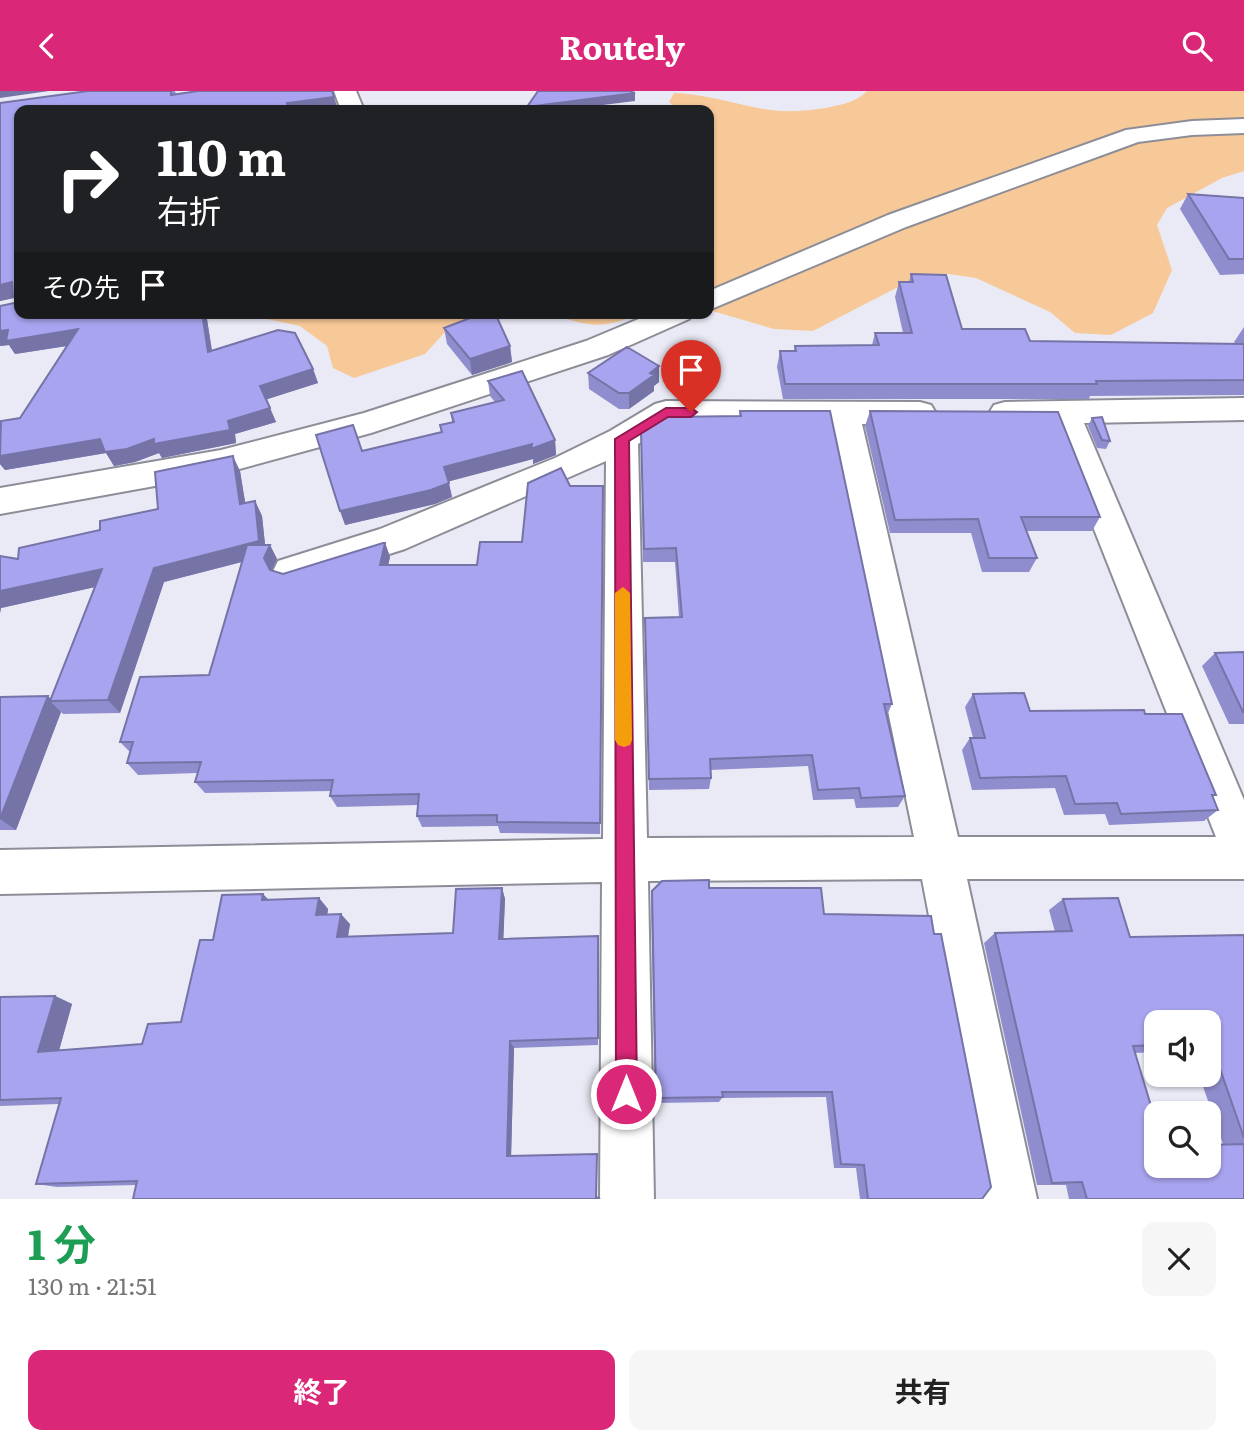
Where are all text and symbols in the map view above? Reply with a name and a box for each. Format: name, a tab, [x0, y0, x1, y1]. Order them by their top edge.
text: Routely	[559, 22, 685, 70]
icon: back	[28, 27, 66, 65]
icon: search	[1178, 27, 1216, 65]
text: 110 m	[157, 118, 286, 191]
icon: right	[42, 133, 133, 224]
text: 右折	[157, 185, 221, 233]
text: その先	[42, 266, 120, 305]
icon: arrive	[134, 266, 172, 304]
pin	[661, 340, 721, 412]
icon: arrive	[672, 351, 710, 389]
map controls	[1144, 1010, 1221, 1178]
button: sound	[1144, 1010, 1221, 1087]
position arrow	[589, 1057, 663, 1131]
button: search	[1144, 1101, 1221, 1178]
text: 1 分	[28, 1211, 96, 1273]
button: close	[1142, 1222, 1216, 1296]
text: 130 m · 21:51	[28, 1268, 157, 1302]
button: 終了	[28, 1350, 615, 1430]
button: 共有	[629, 1350, 1216, 1430]

